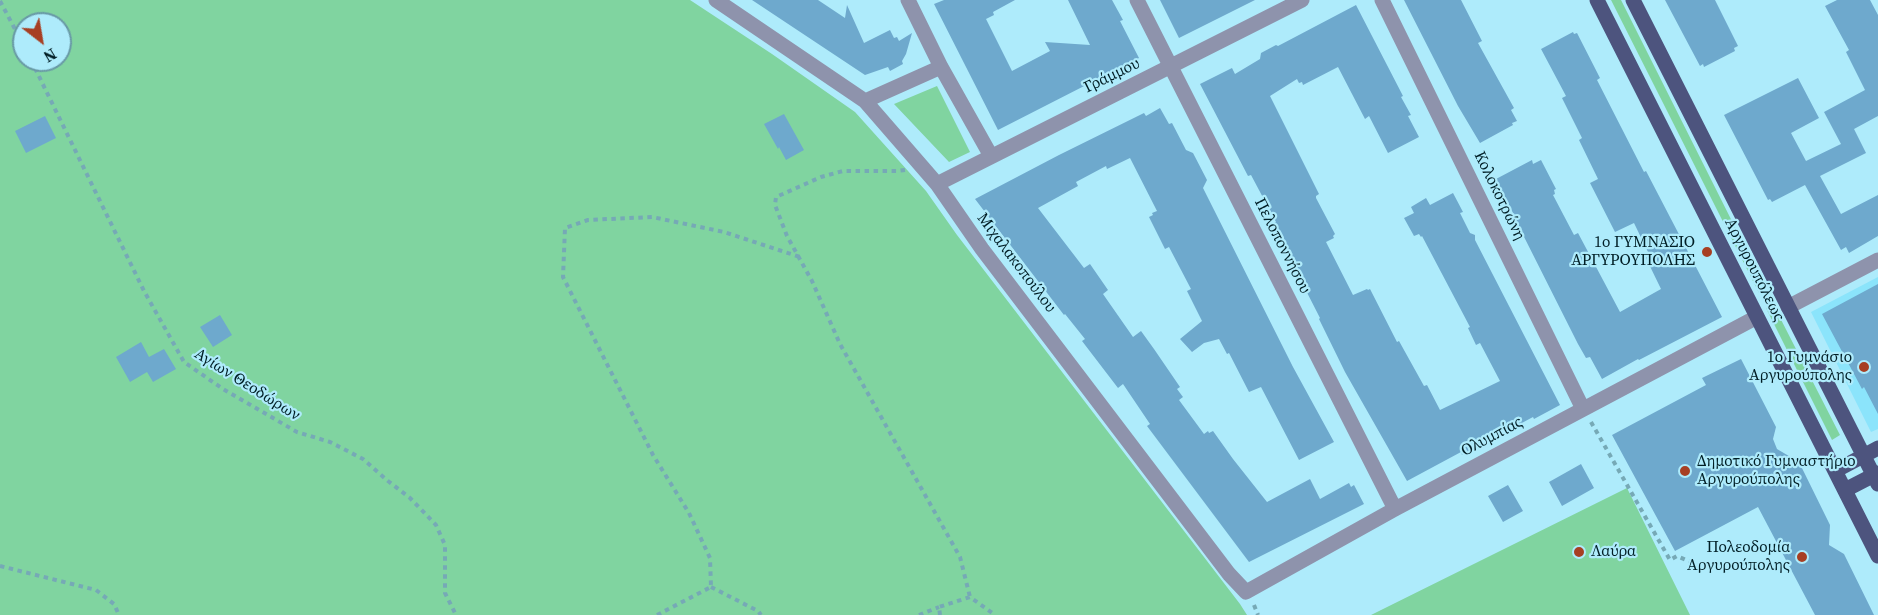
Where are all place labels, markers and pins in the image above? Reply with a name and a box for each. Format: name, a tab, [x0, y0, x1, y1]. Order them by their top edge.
place label: 1ο ΓΥΜΝΑΣΙΟ ΑΡΓΥΡΟΥΠΟΛΗΣ	[1571, 233, 1695, 271]
marker: 1ο ΓΥΜΝΑΣΙΟ ΑΡΓΥΡΟΥΠΟΛΗΣ	[1700, 245, 1714, 259]
place label: 1ο Γυμνάσιο Αργυρούπολης	[1749, 348, 1852, 386]
marker: 1ο Γυμνάσιο Αργυρούπολης	[1857, 360, 1871, 374]
place label: Δημοτικό Γυμναστήριο Αργυρούπολης	[1697, 452, 1855, 490]
marker: Δημοτικό Γυμναστήριο Αργυρούπολης	[1678, 464, 1692, 478]
place label: Πολεοδομία Αργυρούπολης	[1687, 538, 1790, 576]
place label: Λαύρα	[1591, 542, 1636, 562]
marker: Λαύρα	[1572, 545, 1586, 559]
marker: Πολεοδομία Αργυρούπολης	[1795, 550, 1809, 564]

